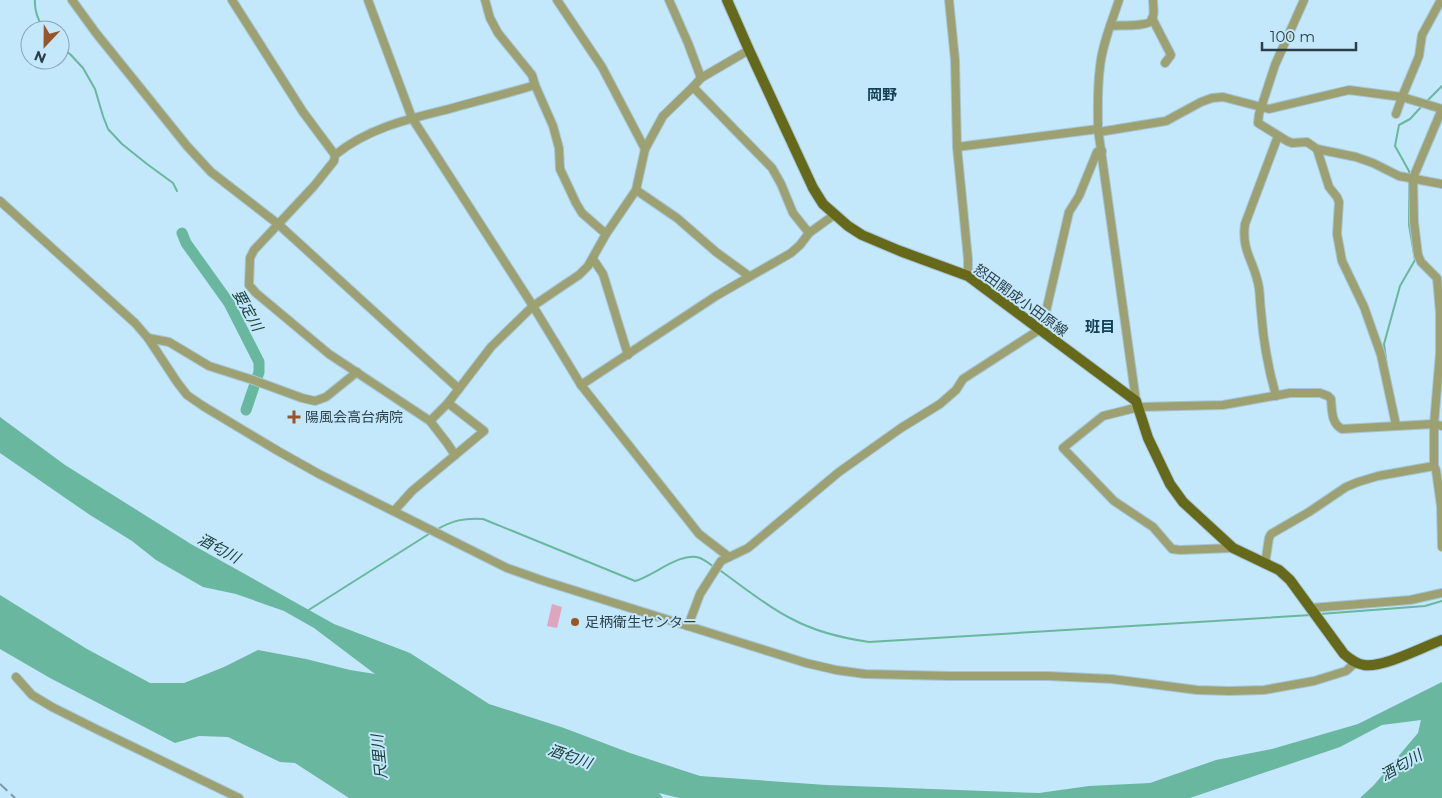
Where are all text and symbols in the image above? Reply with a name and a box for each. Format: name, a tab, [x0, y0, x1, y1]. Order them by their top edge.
north arrow	[20, 20, 70, 70]
scale bar	[1262, 20, 1356, 52]
text: 100 m	[1270, 27, 1315, 46]
text: N	[32, 47, 49, 68]
district label: 岡野	[867, 85, 897, 104]
street label: 怒田開成小田原線	[970, 260, 1072, 340]
water label: 要定川	[229, 286, 268, 336]
district label: 班目	[1085, 317, 1115, 336]
place label: 陽風会高台病院	[305, 408, 403, 426]
marker: 陽風会高台病院	[287, 410, 301, 424]
water label: 酒匂川	[195, 529, 245, 568]
place label: 足柄衛生センター	[585, 613, 697, 631]
marker: 足柄衛生センター	[569, 616, 581, 628]
water label: 尺里川	[367, 732, 391, 780]
water label: 酒匂川	[546, 740, 596, 773]
water label: 酒匂川	[1377, 745, 1427, 784]

